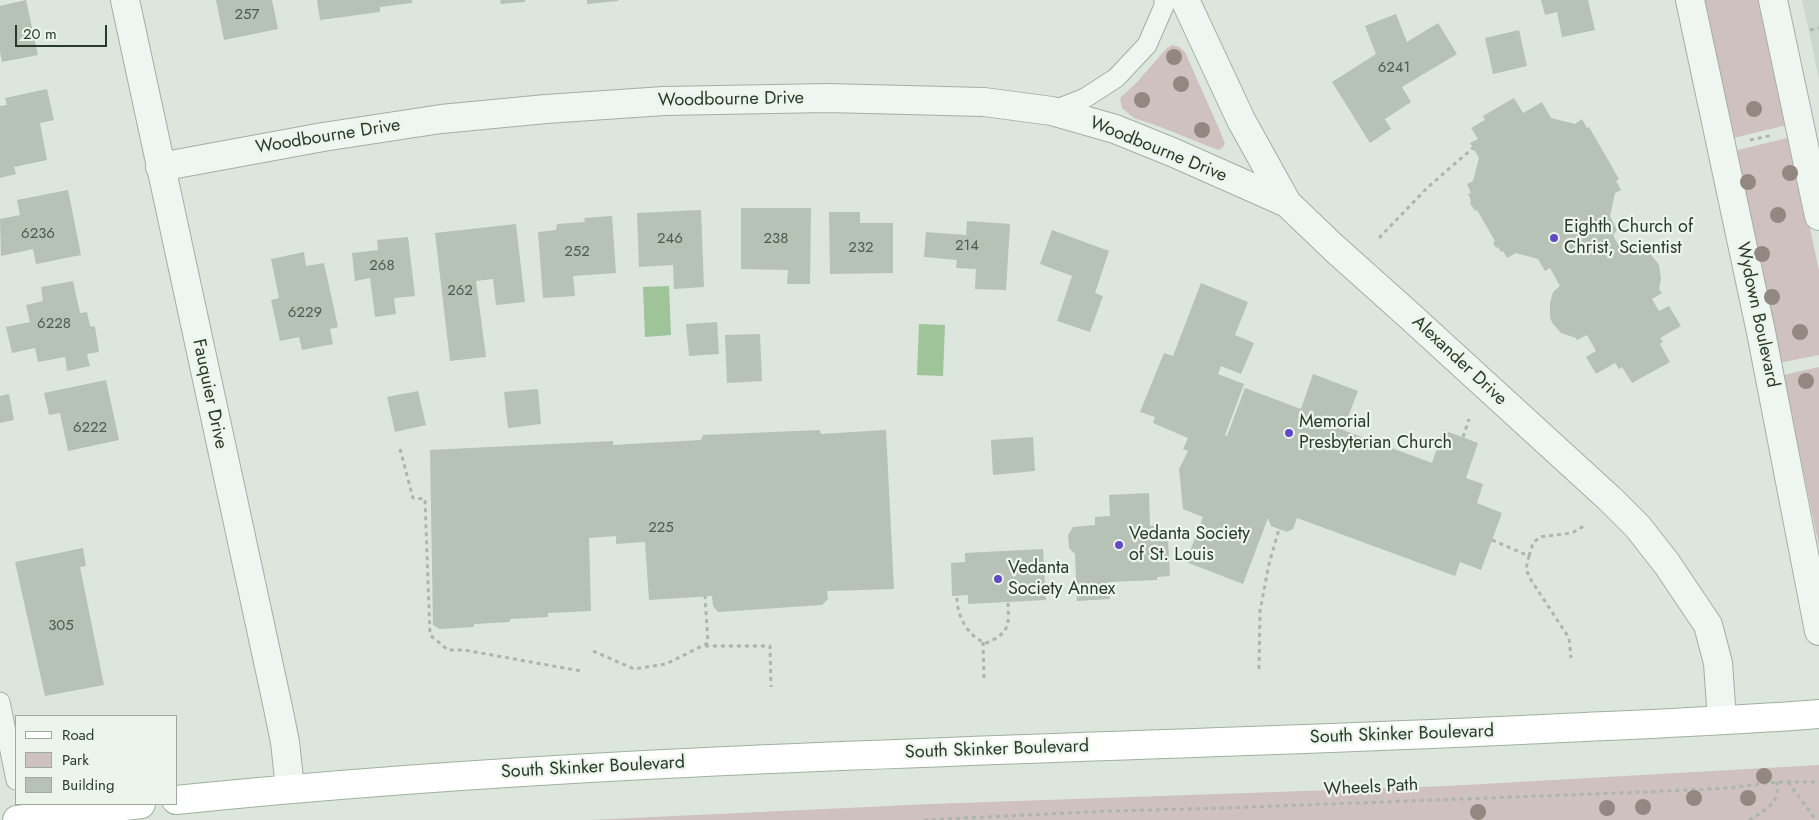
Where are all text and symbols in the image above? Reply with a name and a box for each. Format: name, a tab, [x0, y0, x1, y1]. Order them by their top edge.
house number: 257	[235, 6, 259, 24]
scale bar	[18, 15, 110, 47]
text: 20 m	[23, 23, 57, 45]
house number: 6241	[1378, 59, 1410, 77]
street label: Woodbourne Drive	[658, 88, 804, 112]
street label: Woodbourne Drive	[1086, 113, 1230, 187]
street label: Woodbourne Drive	[254, 115, 402, 159]
place label: Eighth Church of Christ, Scientist	[1564, 217, 1693, 260]
house number: 6236	[21, 225, 55, 243]
house number: 246	[657, 230, 683, 248]
house number: 238	[764, 230, 788, 248]
marker: Eighth Church of Christ, Scientist	[1548, 232, 1560, 244]
house number: 214	[955, 237, 979, 255]
house number: 232	[848, 239, 874, 257]
street label: Wydown Boulevard	[1731, 240, 1783, 390]
house number: 252	[564, 243, 590, 261]
house number: 268	[369, 257, 395, 275]
house number: 262	[447, 282, 473, 300]
house number: 6229	[288, 304, 322, 322]
street label: Alexander Drive	[1407, 312, 1511, 410]
house number: 6228	[37, 315, 71, 333]
street label: Fauquier Drive	[187, 337, 231, 451]
place label: Memorial Presbyterian Church	[1299, 412, 1452, 454]
house number: 6222	[73, 419, 107, 437]
marker: Memorial Presbyterian Church	[1283, 427, 1295, 439]
house number: 225	[648, 519, 674, 537]
place label: Vedanta Society of St. Louis	[1129, 524, 1250, 566]
marker: Vedanta Society of St. Louis	[1113, 539, 1125, 551]
place label: Vedanta Society Annex	[1008, 558, 1115, 600]
marker: Vedanta Society Annex	[992, 573, 1004, 585]
house number: 305	[48, 617, 74, 635]
legend	[15, 715, 178, 805]
street label: South Skinker Boulevard	[1310, 721, 1494, 749]
text: Road	[62, 724, 94, 746]
street label: South Skinker Boulevard	[905, 736, 1089, 764]
text: Park	[62, 749, 89, 771]
street label: South Skinker Boulevard	[500, 752, 686, 784]
text: Building	[62, 774, 114, 796]
street label: Wheels Path	[1323, 775, 1419, 801]

